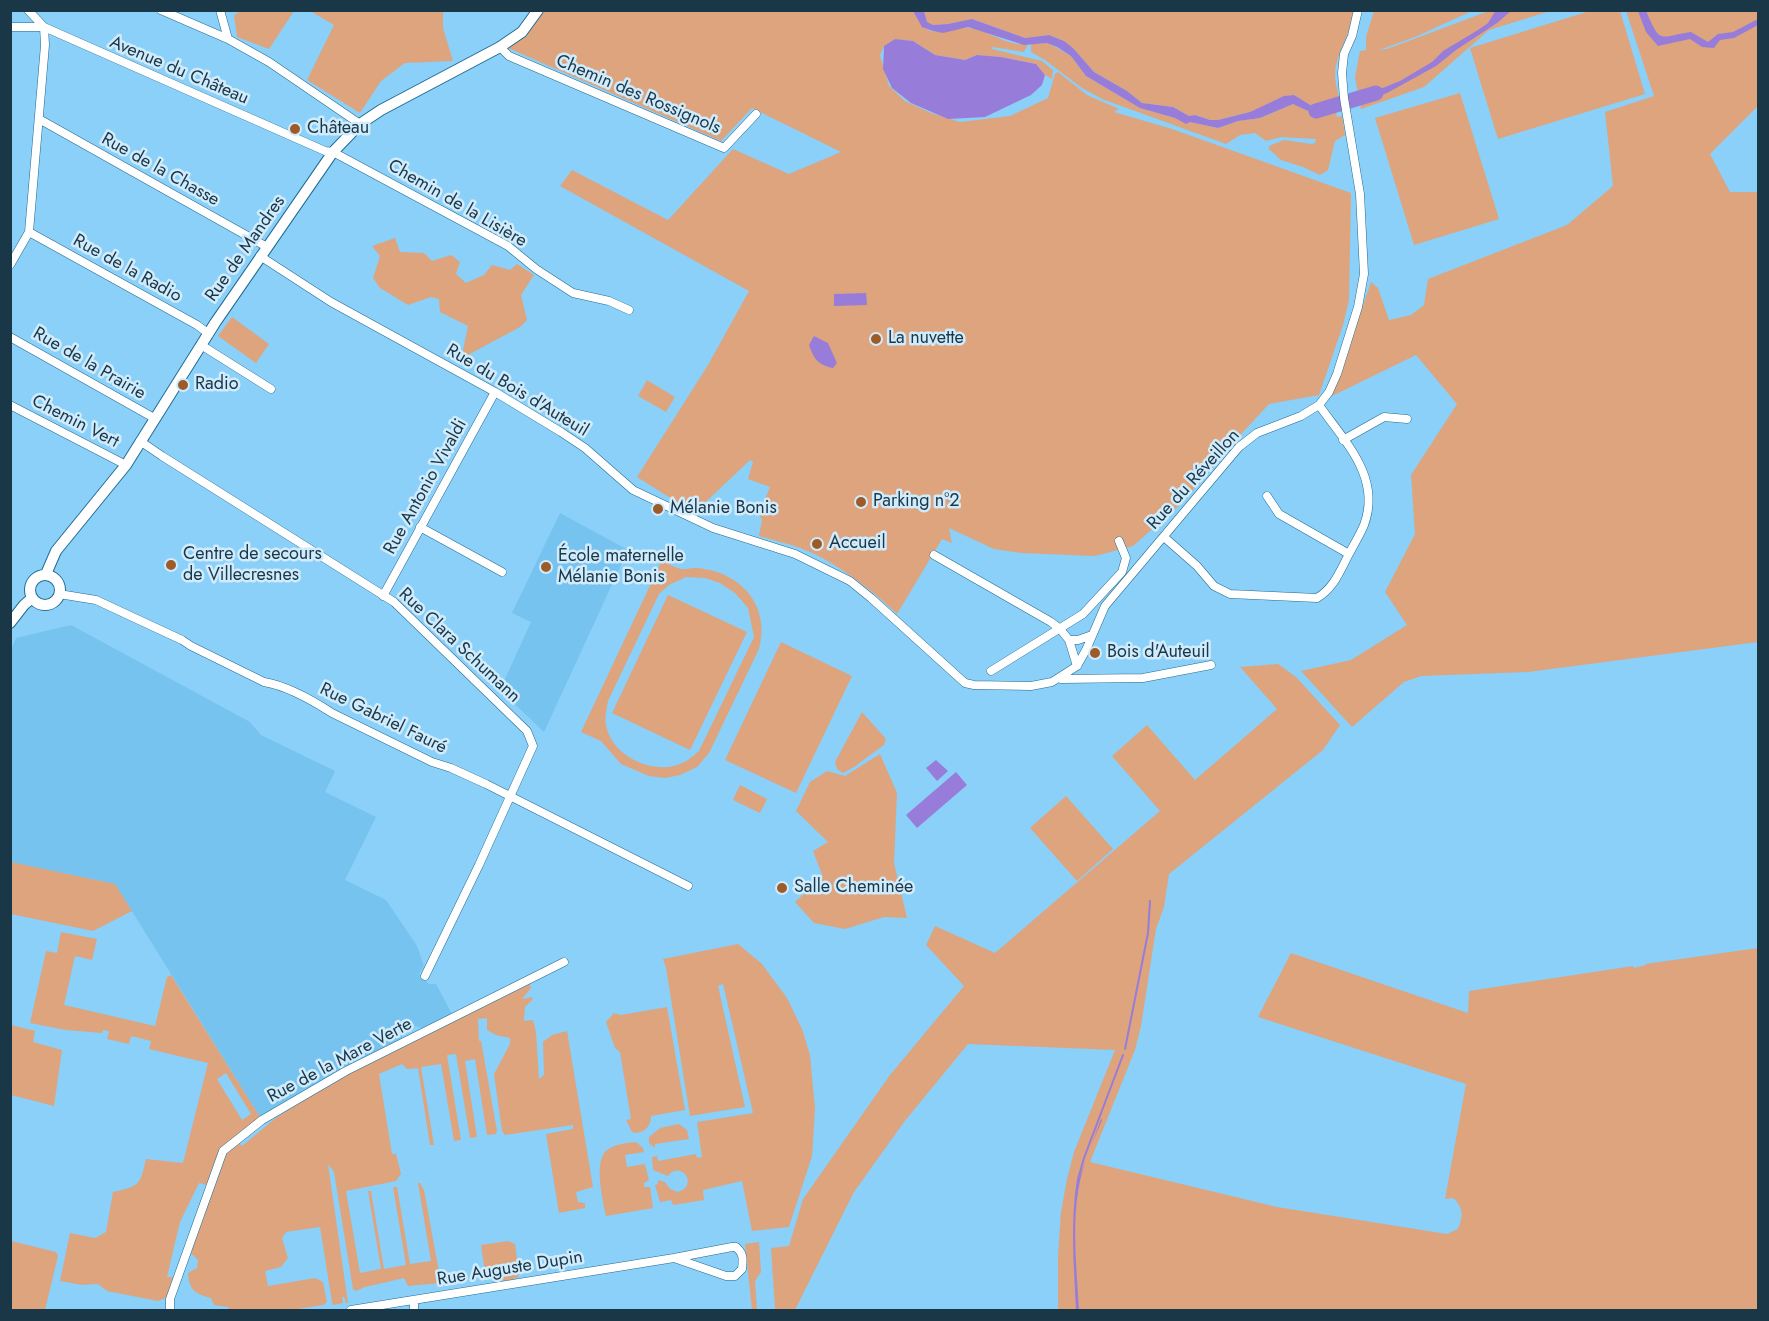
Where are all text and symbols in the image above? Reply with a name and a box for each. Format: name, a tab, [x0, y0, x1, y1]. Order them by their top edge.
street label: Avenue du Château	[106, 32, 252, 110]
street label: Chemin des Rossignols	[552, 51, 724, 139]
place label: Château	[307, 118, 369, 140]
marker: Château	[288, 122, 302, 136]
street label: Rue de la Chasse	[97, 129, 223, 211]
street label: Chemin de la Lisière	[384, 155, 530, 253]
street label: Rue de Mandres	[201, 192, 291, 306]
street label: Rue de la Radio	[69, 230, 185, 308]
street label: Rue de la Prairie	[29, 323, 149, 405]
place label: La nuvette	[888, 328, 964, 350]
marker: La nuvette	[869, 332, 883, 346]
street label: Rue du Bois d'Auteuil	[442, 340, 592, 442]
place label: Radio	[195, 374, 239, 396]
marker: Radio	[176, 378, 190, 392]
street label: Chemin Vert	[28, 391, 122, 453]
street label: Rue Antonio Vivaldi	[380, 416, 472, 558]
street label: Rue du Réveillon	[1143, 425, 1245, 535]
place label: Parking n°2	[873, 491, 960, 513]
marker: Parking n°2	[854, 495, 868, 509]
place label: Mélanie Bonis	[670, 498, 777, 520]
marker: Mélanie Bonis	[651, 502, 665, 516]
place label: Accueil	[829, 533, 886, 555]
marker: Accueil	[810, 537, 824, 551]
place label: Centre de secours de Villecresnes	[183, 544, 322, 586]
place label: École maternelle Mélanie Bonis	[558, 546, 684, 588]
marker: Centre de secours de Villecresnes	[164, 558, 178, 572]
marker: École maternelle Mélanie Bonis	[539, 560, 553, 574]
street label: Rue Clara Schumann	[394, 584, 524, 708]
place label: Bois d'Auteuil	[1107, 642, 1210, 664]
marker: Bois d'Auteuil	[1088, 646, 1102, 660]
street label: Rue Gabriel Fauré	[316, 679, 450, 759]
place label: Salle Cheminée	[794, 877, 913, 899]
marker: Salle Cheminée	[775, 881, 789, 895]
street label: Rue de la Mare Verte	[264, 1014, 416, 1108]
street label: Rue Auguste Dupin	[436, 1247, 584, 1291]

